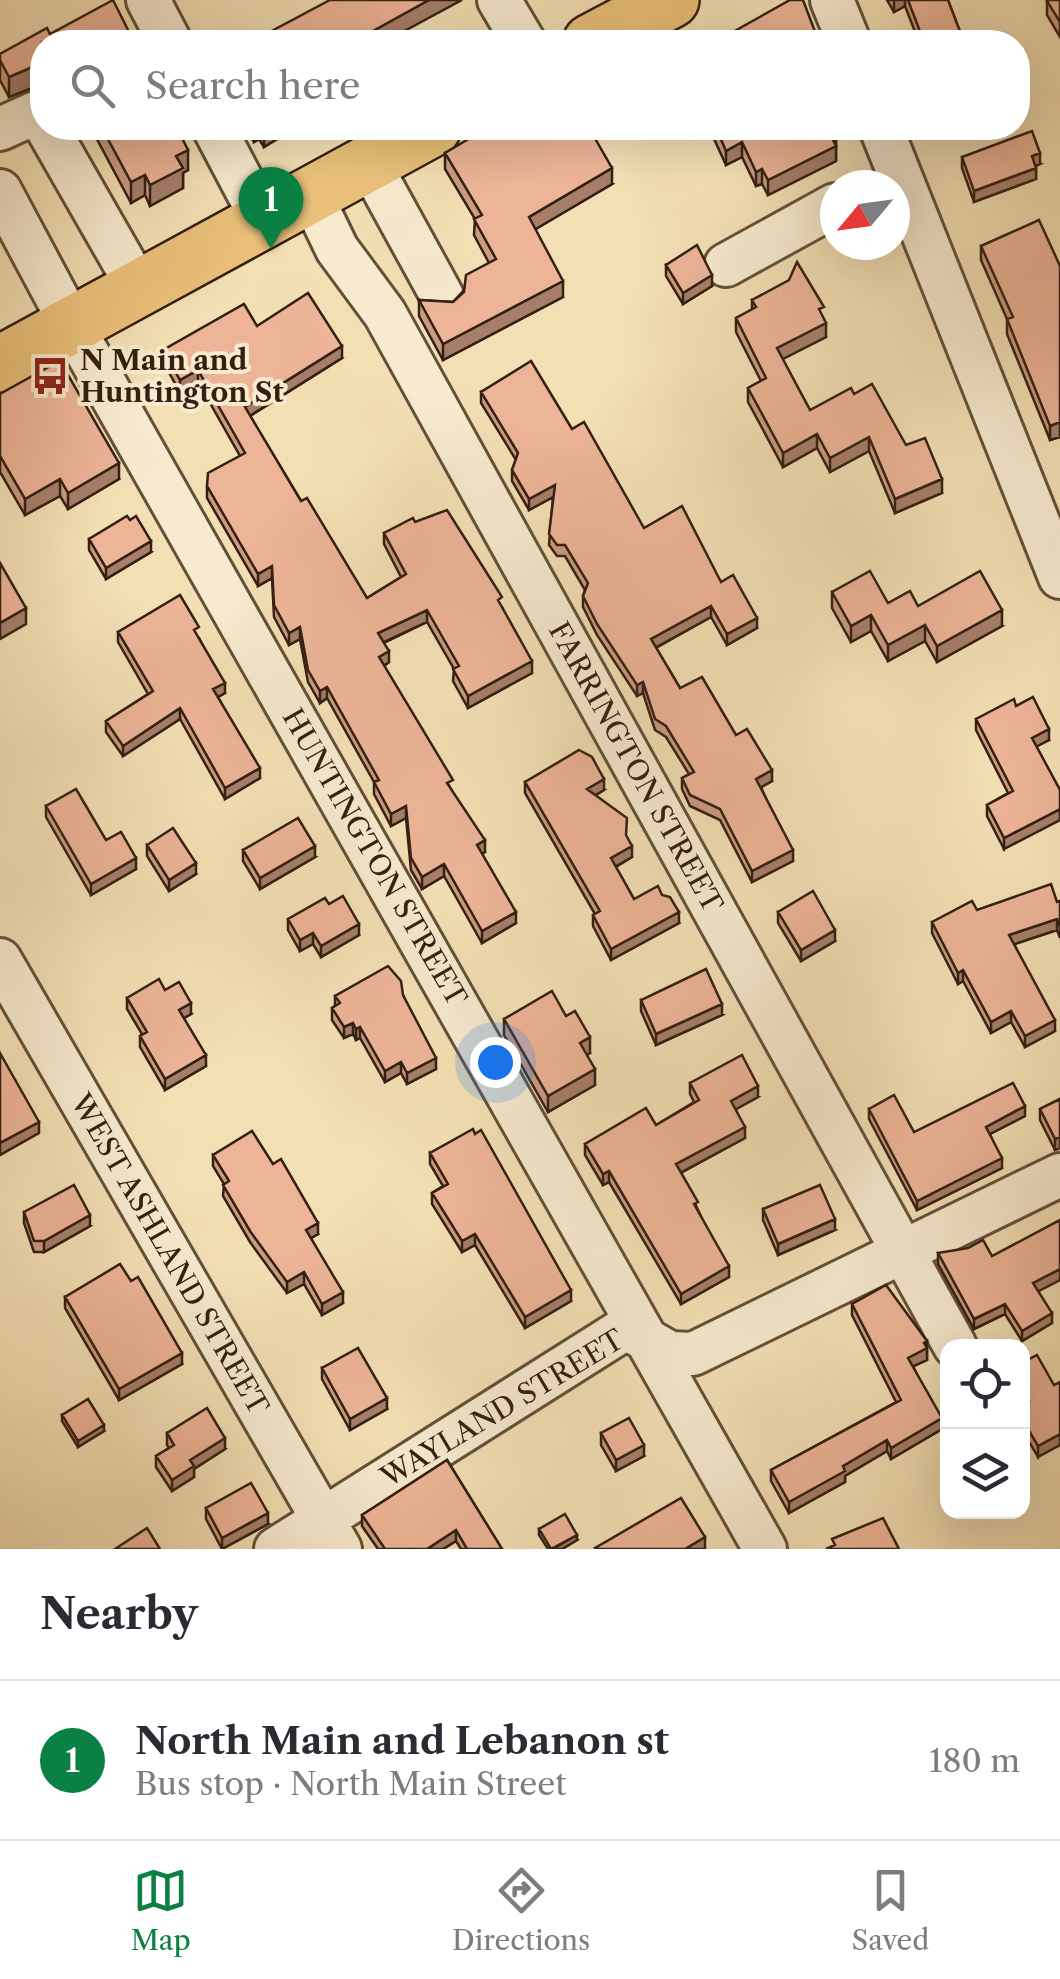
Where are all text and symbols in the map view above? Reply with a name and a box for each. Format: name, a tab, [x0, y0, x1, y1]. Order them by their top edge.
search box	[30, 30, 1030, 140]
icon: search	[65, 58, 120, 113]
text: Search here	[145, 62, 360, 109]
pin: 1	[238, 166, 304, 249]
north arrow	[820, 170, 910, 260]
place label: N Main and Huntington St	[80, 343, 284, 409]
bus stop icon: N Main and Huntington St	[29, 355, 71, 397]
street label: FARRINGTON STREET	[542, 616, 730, 918]
street label: HUNTINGTON STREET	[276, 702, 474, 1012]
your location	[470, 1037, 521, 1088]
street label: WEST ASHLAND STREET	[64, 1087, 276, 1421]
street label: WAYLAND STREET	[374, 1322, 630, 1494]
map controls	[940, 1339, 1030, 1519]
button: locate	[940, 1339, 1030, 1429]
button: layers	[940, 1429, 1030, 1519]
text: Nearby	[40, 1588, 198, 1640]
text: North Main and Lebanon st	[135, 1717, 669, 1764]
text: 1	[65, 1741, 80, 1780]
text: 180 m	[929, 1741, 1020, 1780]
text: Bus stop · North Main Street	[135, 1764, 567, 1803]
tab: Map	[131, 1863, 191, 1957]
tab: Directions	[452, 1863, 590, 1957]
tab: Saved	[852, 1863, 929, 1957]

